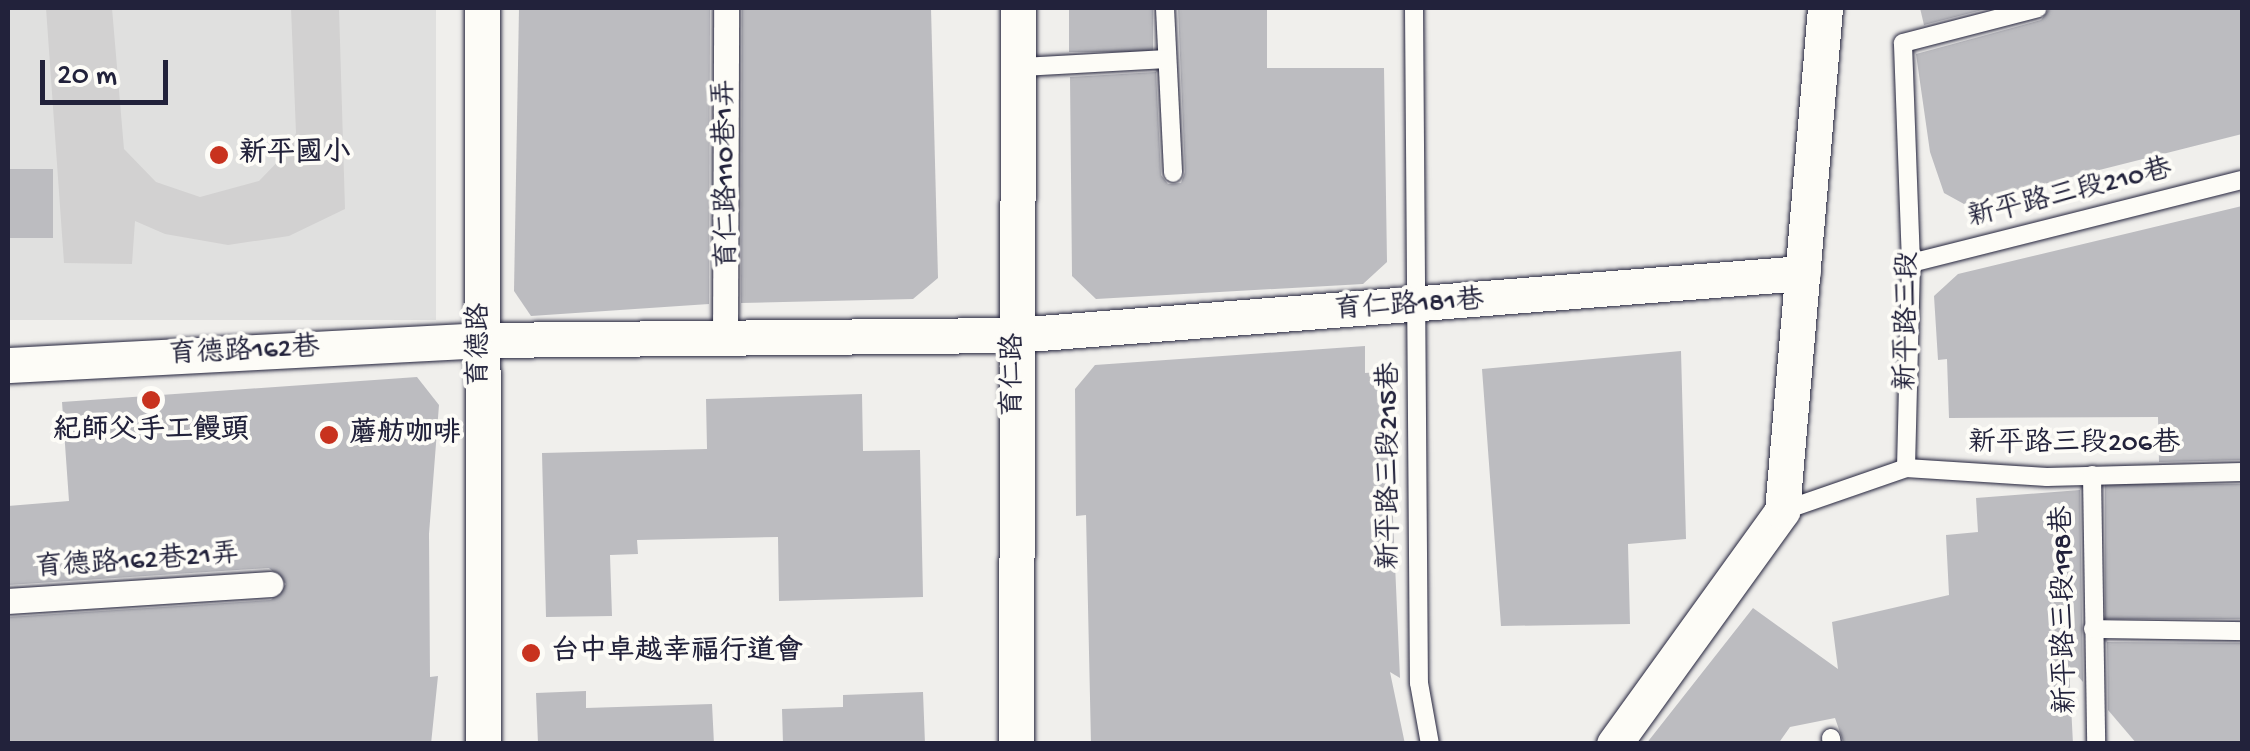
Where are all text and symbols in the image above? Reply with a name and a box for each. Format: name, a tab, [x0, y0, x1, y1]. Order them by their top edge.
scale bar	[45, 40, 172, 102]
text: 20 m	[57, 60, 117, 95]
street label: 育仁路110巷1弄	[710, 79, 746, 269]
place label: 新平國小	[239, 138, 351, 172]
marker: 新平國小	[208, 144, 230, 166]
street label: 新平路三段210巷	[1965, 153, 2175, 237]
street label: 新平路三段	[1891, 251, 1927, 391]
street label: 育仁路181巷	[1333, 285, 1485, 329]
street label: 育德路	[464, 303, 498, 387]
street label: 育德路162巷	[168, 332, 320, 374]
street label: 育仁路	[998, 333, 1032, 417]
street label: 新平路三段215巷	[1374, 362, 1408, 570]
marker: 紀師父手工饅頭	[140, 389, 162, 411]
place label: 紀師父手工饅頭	[53, 415, 249, 449]
place label: 蘑舫咖啡	[349, 418, 461, 452]
marker: 蘑舫咖啡	[318, 424, 340, 446]
street label: 新平路三段206巷	[1968, 428, 2180, 462]
street label: 新平路三段198巷	[2047, 505, 2085, 715]
street label: 育德路162巷21弄	[34, 539, 240, 587]
place label: 台中卓越幸福行道會	[551, 636, 803, 670]
marker: 台中卓越幸福行道會	[520, 642, 542, 664]

